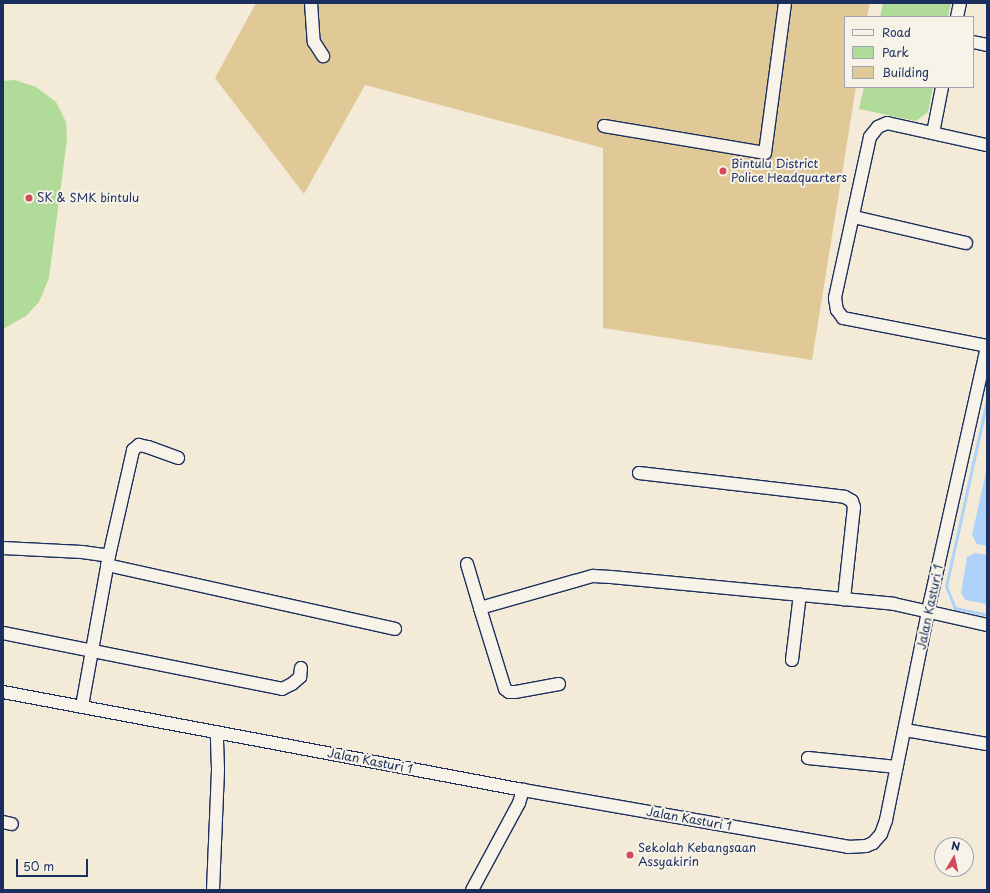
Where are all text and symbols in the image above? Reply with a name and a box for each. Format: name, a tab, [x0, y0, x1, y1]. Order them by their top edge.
legend	[844, 16, 974, 88]
text: Road	[882, 23, 911, 41]
text: Park	[882, 43, 909, 61]
text: Building	[882, 63, 929, 81]
place label: Bintulu District Police Headquarters	[731, 157, 846, 185]
marker: Bintulu District Police Headquarters	[718, 166, 728, 176]
place label: SK & SMK bintulu	[37, 191, 140, 205]
marker: SK & SMK bintulu	[24, 193, 34, 203]
street label: Jalan Kasturi 1	[914, 563, 946, 651]
street label: Jalan Kasturi 1	[326, 746, 414, 776]
street label: Jalan Kasturi 1	[645, 804, 733, 834]
north arrow	[934, 837, 974, 877]
text: N	[950, 837, 961, 855]
place label: Sekolah Kebangsaan Assyakirin	[638, 841, 756, 869]
marker: Sekolah Kebangsaan Assyakirin	[625, 850, 635, 860]
scale bar	[18, 851, 90, 877]
text: 50 m	[23, 857, 54, 875]

